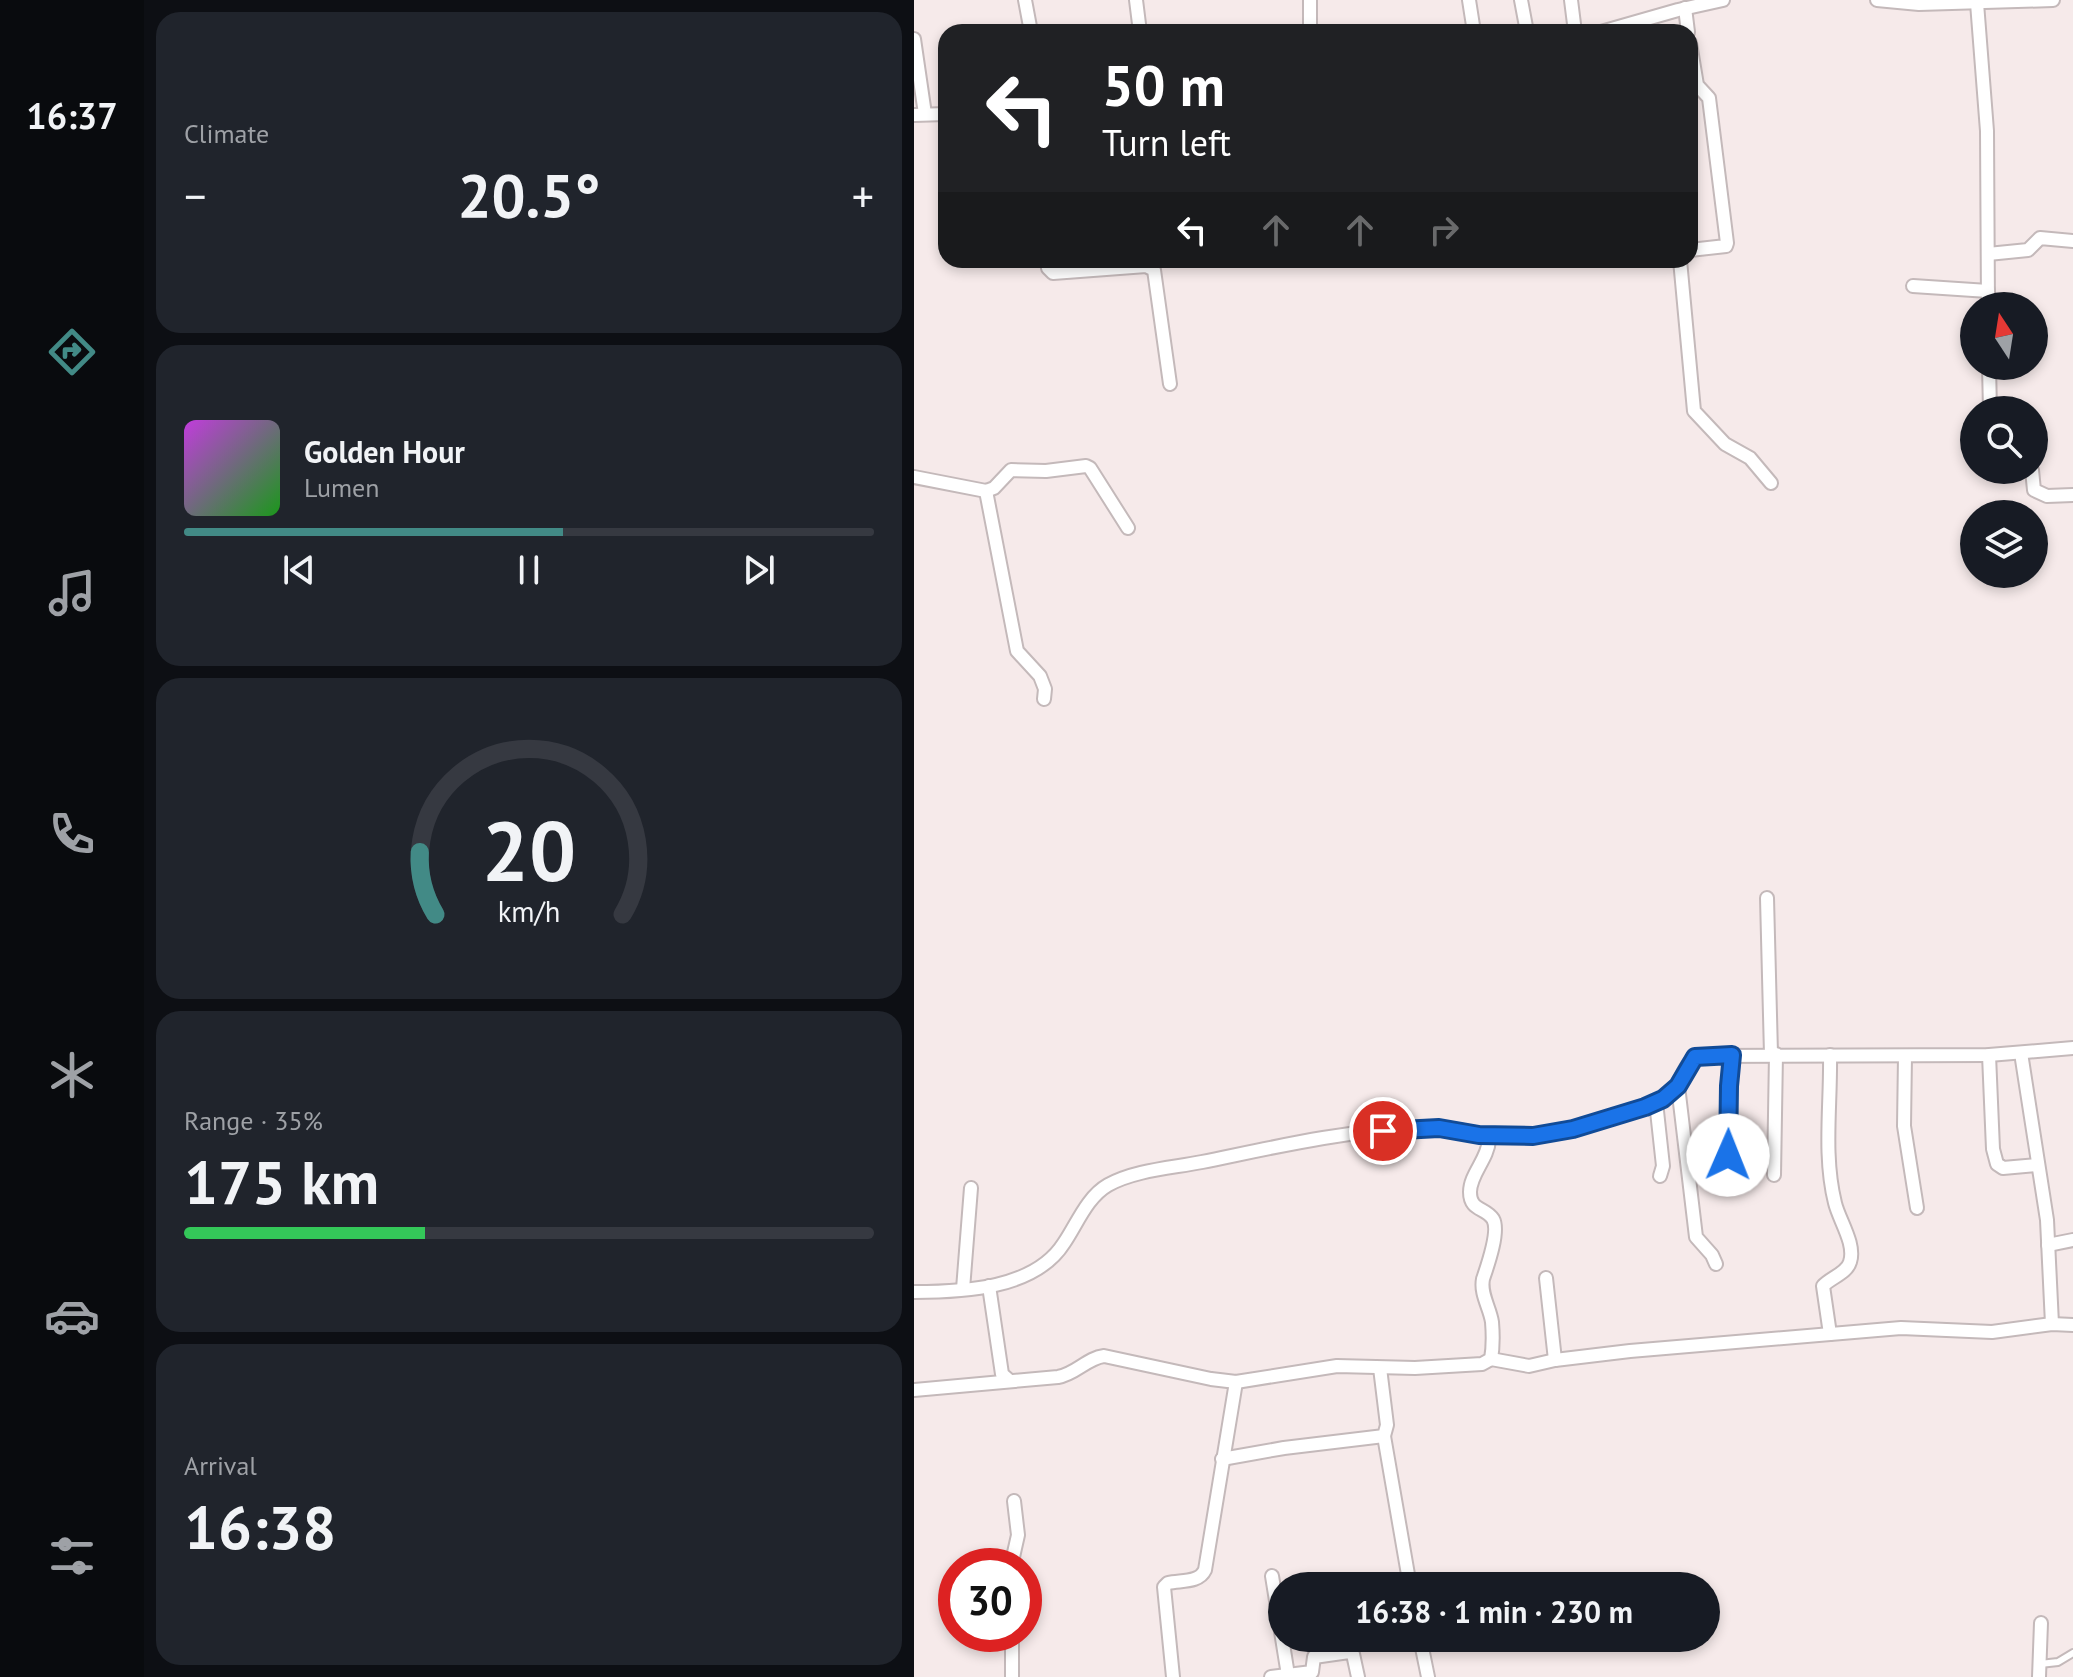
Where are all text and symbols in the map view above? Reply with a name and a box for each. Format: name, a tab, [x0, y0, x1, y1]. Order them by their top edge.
text: 50 m	[1102, 49, 1225, 121]
icon: left	[970, 56, 1074, 160]
text: 16:37	[26, 92, 118, 139]
text: Climate	[184, 117, 269, 150]
text: Turn left	[1102, 119, 1231, 166]
text: 20.5°	[457, 156, 601, 234]
text: −	[184, 167, 206, 224]
text: +	[852, 167, 874, 224]
icon: left	[1170, 208, 1214, 252]
icon: ahead	[1254, 208, 1298, 252]
icon: ahead	[1338, 208, 1382, 252]
icon: right	[1422, 208, 1466, 252]
north arrow	[1960, 292, 2048, 380]
map controls	[1960, 292, 2048, 588]
icon: directions	[44, 324, 100, 380]
button: search	[1960, 396, 2048, 484]
text: Golden Hour	[304, 432, 465, 471]
text: Lumen	[304, 471, 379, 504]
button: layers	[1960, 500, 2048, 588]
icon: previous	[277, 548, 321, 592]
icon: pause	[507, 548, 551, 592]
icon: next	[737, 548, 781, 592]
icon: music	[44, 565, 100, 621]
text: 20	[482, 795, 576, 903]
icon: phone	[44, 806, 100, 862]
text: km/h	[498, 893, 560, 930]
icon: climate	[44, 1047, 100, 1103]
pin	[1349, 1097, 1417, 1165]
text: Range · 35%	[184, 1104, 323, 1137]
icon: arrive	[1361, 1109, 1405, 1153]
position arrow	[1686, 1113, 1770, 1197]
text: 175 km	[184, 1143, 379, 1221]
icon: car	[44, 1288, 100, 1344]
text: Arrival	[184, 1449, 257, 1482]
text: 16:38	[184, 1488, 336, 1566]
icon: filters	[44, 1528, 100, 1584]
speed limit sign: 30	[938, 1548, 1042, 1652]
text: 16:38 · 1 min · 230 m	[1355, 1592, 1633, 1631]

